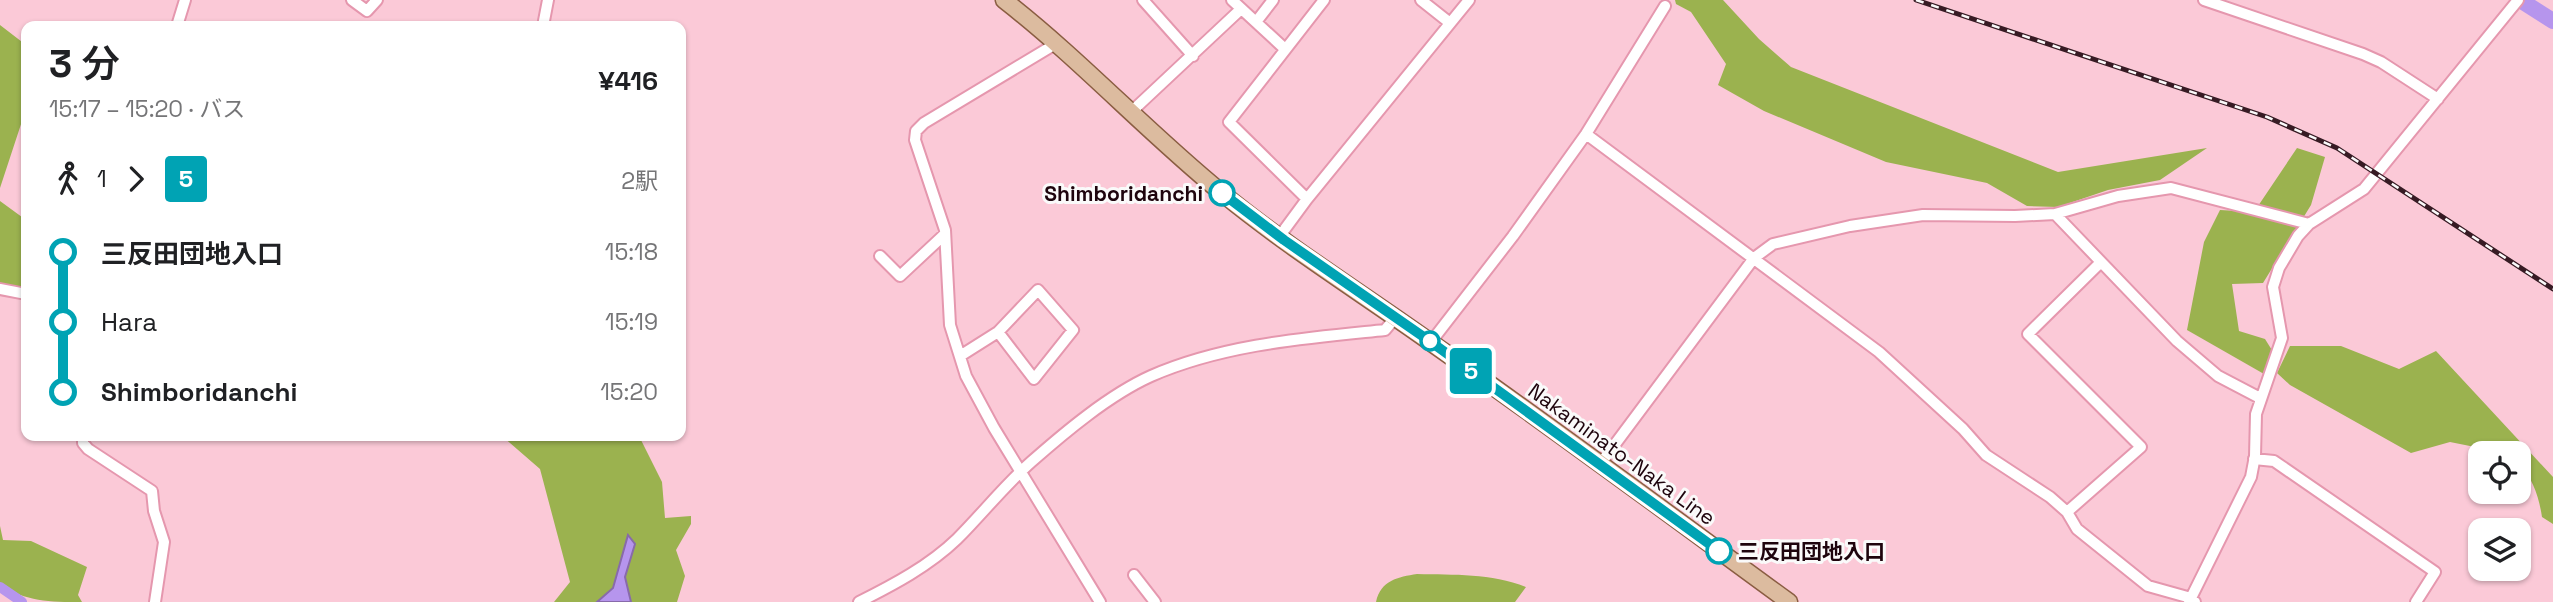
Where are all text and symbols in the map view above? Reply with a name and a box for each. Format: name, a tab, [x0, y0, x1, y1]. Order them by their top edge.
text: 3 分	[49, 40, 120, 88]
text: ¥416	[599, 64, 658, 98]
text: 15:17 – 15:20 · バス	[49, 94, 245, 124]
icon: walk	[49, 160, 87, 198]
icon: forward	[117, 160, 155, 198]
text: 5	[179, 163, 193, 194]
text: 1	[97, 164, 107, 194]
text: 2駅	[621, 166, 658, 196]
place label: Shimboridanchi	[1044, 180, 1203, 207]
marker: Shimboridanchi	[1209, 180, 1235, 206]
text: 三反田団地入口	[101, 237, 283, 271]
text: 15:18	[605, 237, 658, 267]
text: Hara	[101, 305, 157, 339]
text: 15:19	[605, 307, 658, 337]
unlabelled marker	[1420, 331, 1440, 351]
line badge: 5	[1448, 348, 1494, 394]
text: 5	[1464, 355, 1478, 386]
text: Shimboridanchi	[101, 375, 297, 409]
text: 15:20	[600, 377, 658, 407]
street label: Nakaminato-Naka Line	[1523, 377, 1721, 531]
map controls	[2468, 441, 2531, 581]
button: locate	[2468, 441, 2531, 504]
button: layers	[2468, 518, 2531, 581]
marker: 三反田団地入口	[1706, 538, 1732, 564]
place label: 三反田団地入口	[1738, 538, 1885, 565]

